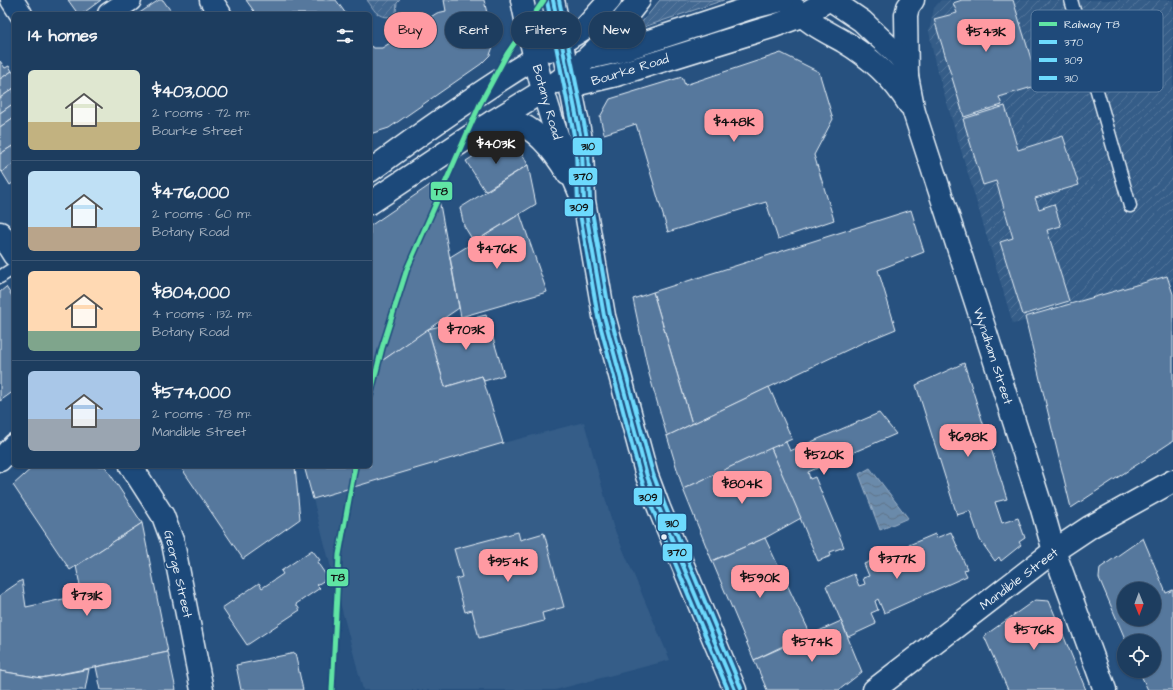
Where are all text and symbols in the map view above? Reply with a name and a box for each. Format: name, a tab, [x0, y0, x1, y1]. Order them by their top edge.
legend	[1031, 10, 1163, 92]
chip: Buy	[384, 12, 437, 48]
chip: Rent	[445, 12, 503, 48]
chip: Filters	[511, 12, 581, 48]
chip: New	[589, 12, 645, 48]
text: Railway T8	[1064, 17, 1120, 33]
pin: $543K	[958, 19, 1014, 53]
text: $543K	[966, 23, 1006, 41]
text: 14 homes	[28, 24, 98, 48]
icon: filters	[334, 25, 356, 47]
text: 370	[1064, 35, 1083, 50]
street label: Bourke Road	[589, 50, 671, 90]
text: 309	[1064, 53, 1083, 68]
street label: Botany Road	[527, 62, 566, 142]
text: 310	[1064, 71, 1078, 86]
text: $403,000	[152, 80, 228, 104]
icon: home	[60, 86, 108, 134]
text: 2 rooms · 72 m²	[152, 104, 251, 122]
pin: $448K	[706, 109, 762, 143]
text: $448K	[713, 113, 755, 131]
text: Bourke Street	[152, 122, 243, 140]
pin: $403K	[468, 131, 524, 165]
text: $403K	[477, 135, 515, 153]
line badge: 310	[572, 137, 603, 156]
text: 310	[580, 139, 595, 154]
line badge: 370	[568, 167, 598, 186]
text: 370	[572, 169, 593, 184]
text: $476,000	[152, 181, 229, 205]
line badge: T8	[430, 181, 453, 201]
text: T8	[433, 184, 449, 199]
icon: home	[60, 187, 108, 235]
line badge: 309	[564, 198, 594, 217]
text: 309	[569, 200, 588, 215]
text: 2 rooms · 60 m²	[152, 205, 252, 223]
text: Botany Road	[152, 223, 229, 241]
pin: $476K	[469, 236, 525, 270]
text: $476K	[477, 240, 517, 258]
text: $804,000	[152, 281, 230, 305]
icon: home	[60, 287, 108, 335]
text: 4 rooms · 132 m²	[152, 305, 253, 323]
street label: Wyndham Street	[968, 305, 1017, 408]
pin: $703K	[438, 317, 494, 351]
text: $703K	[447, 321, 485, 339]
text: Botany Road	[152, 323, 229, 341]
text: $574,000	[152, 381, 231, 405]
icon: home	[60, 387, 108, 435]
text: 2 rooms · 78 m²	[152, 405, 252, 423]
text: Mandible Street	[152, 423, 246, 441]
pin: $698K	[940, 424, 996, 458]
text: $698K	[948, 428, 988, 446]
pin: $520K	[796, 442, 852, 476]
text: $520K	[804, 446, 844, 464]
pin: $804K	[714, 471, 770, 505]
text: $804K	[722, 475, 762, 493]
line badge: 309	[633, 487, 663, 506]
text: 309	[638, 490, 657, 505]
line badge: 310	[657, 513, 687, 532]
text: 310	[664, 516, 679, 531]
street label: George Street	[158, 528, 197, 621]
unlabelled marker	[659, 532, 669, 542]
line badge: 370	[662, 543, 693, 562]
street label: Mandible Street	[976, 543, 1063, 615]
text: 370	[666, 545, 687, 560]
pin: $377K	[869, 546, 925, 580]
pin: $954K	[480, 549, 536, 583]
text: $377K	[878, 550, 916, 568]
text: $954K	[488, 553, 528, 571]
pin: $590K	[732, 565, 788, 599]
line badge: T8	[326, 568, 349, 587]
text: $590K	[740, 569, 780, 587]
text: T8	[330, 570, 346, 585]
north arrow	[1117, 582, 1161, 626]
map controls	[1117, 582, 1161, 678]
pin: $731K	[59, 583, 115, 617]
text: $731K	[71, 587, 103, 605]
pin: $576K	[1006, 617, 1062, 651]
text: $576K	[1014, 621, 1054, 639]
pin: $574K	[784, 629, 840, 663]
text: $574K	[791, 633, 833, 651]
button: locate	[1117, 634, 1161, 678]

